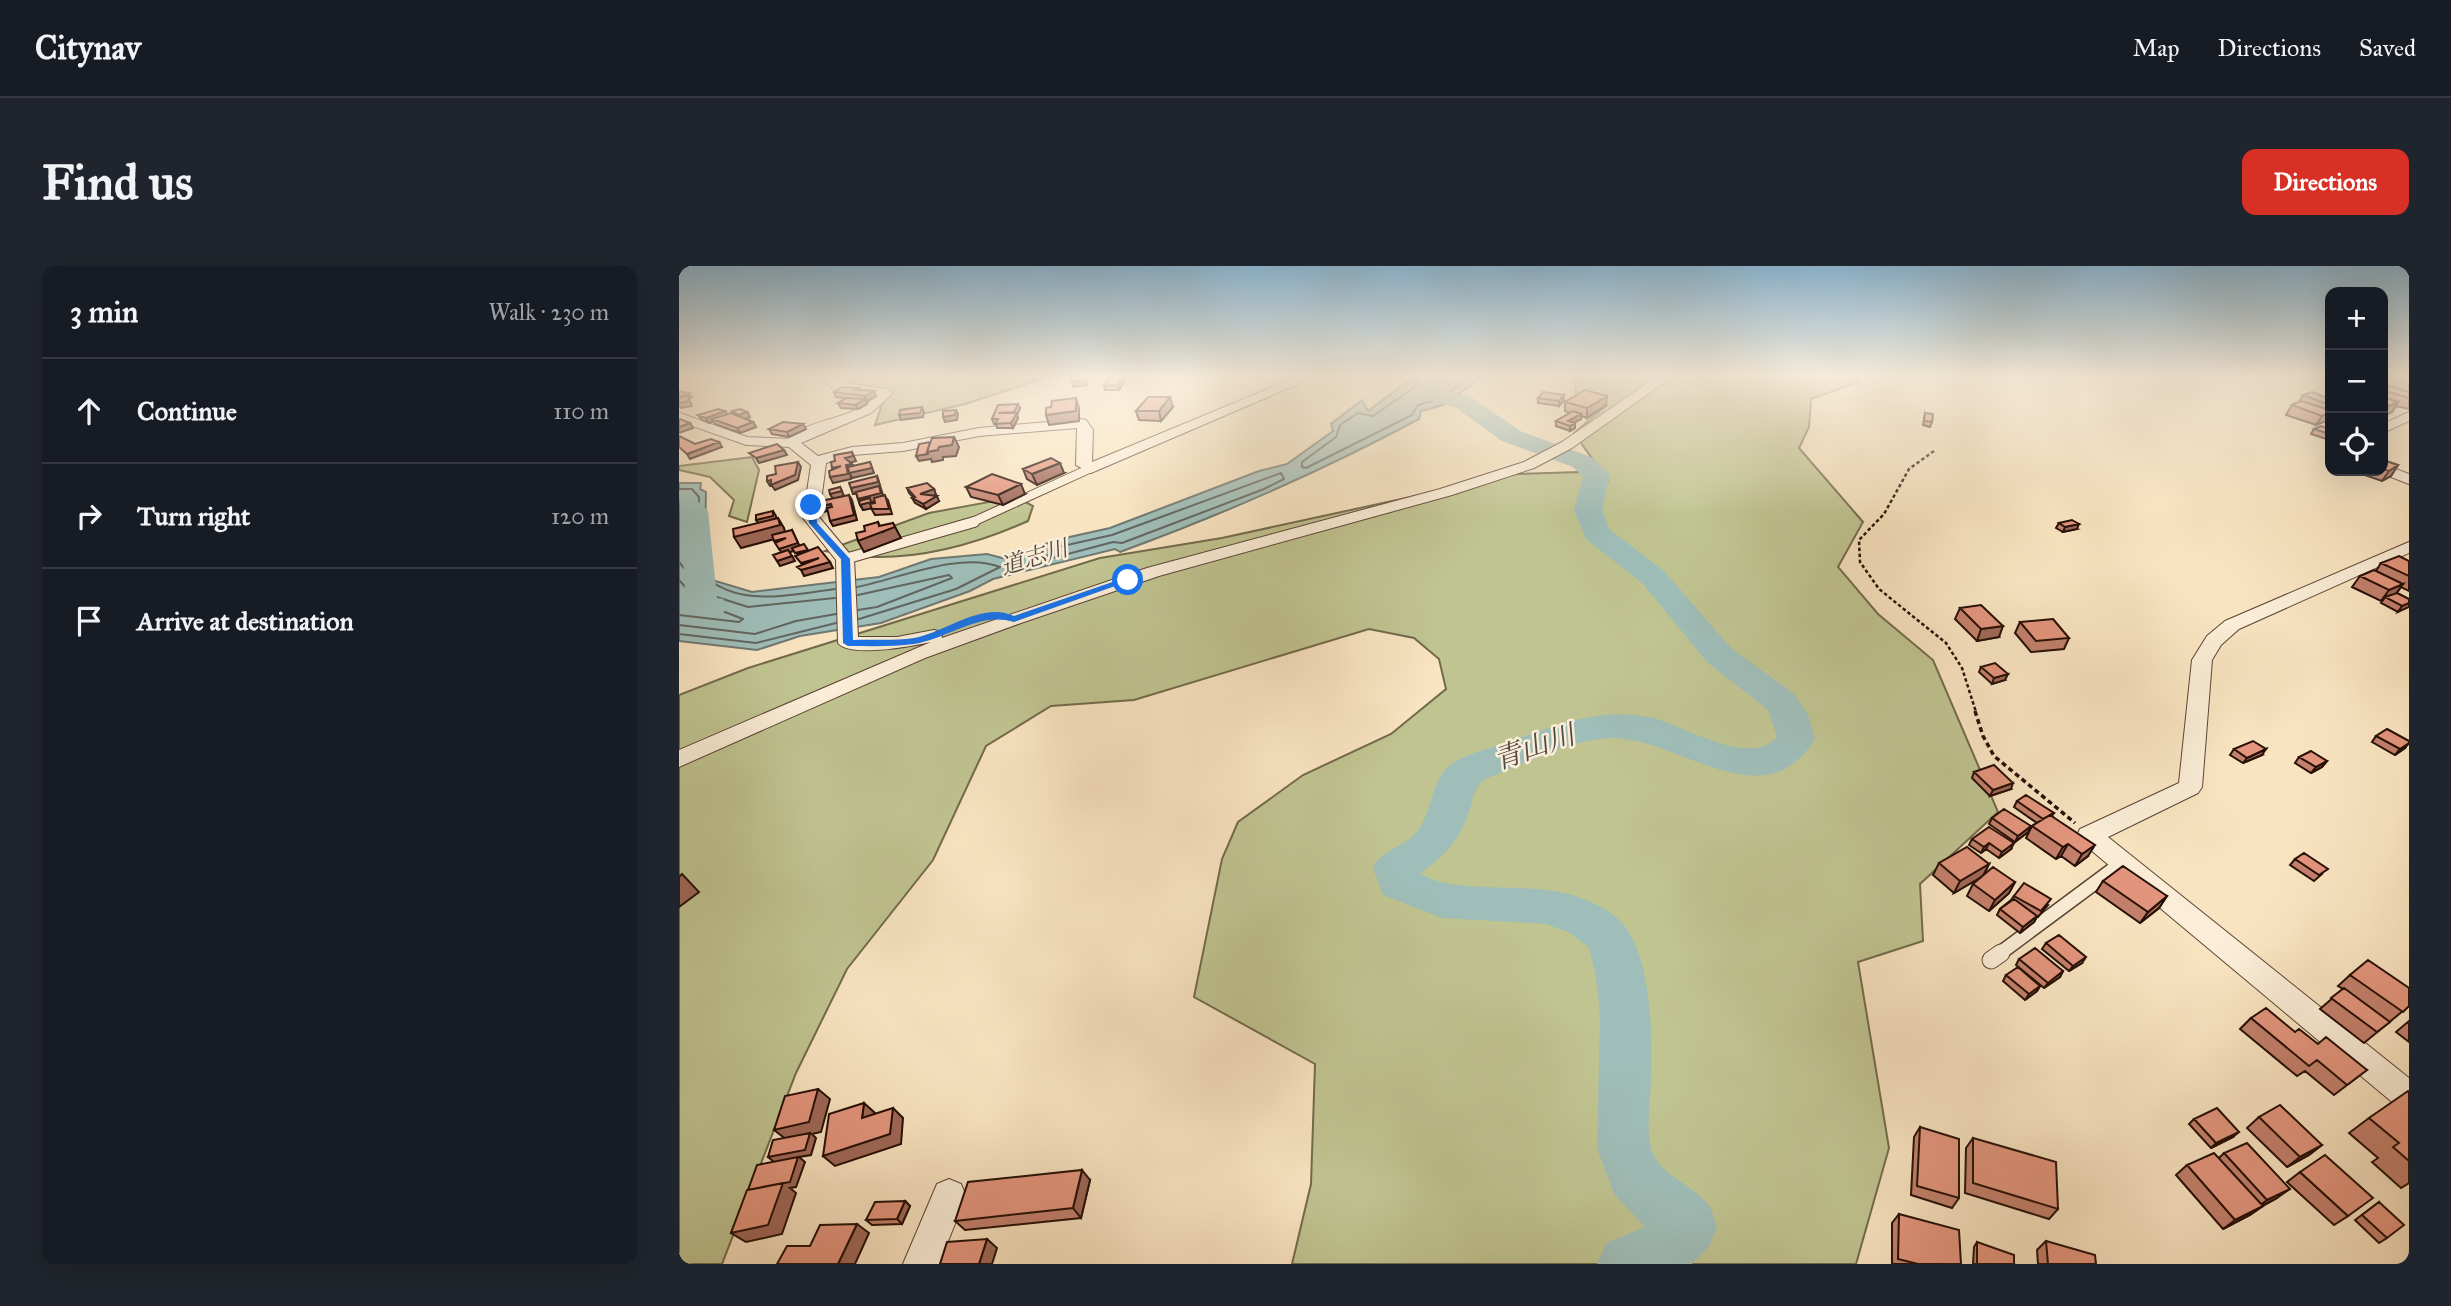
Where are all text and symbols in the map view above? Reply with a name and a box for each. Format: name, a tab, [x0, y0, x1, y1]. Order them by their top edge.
text: Citynav	[35, 28, 141, 68]
text: Map	[2133, 33, 2180, 63]
text: Directions	[2218, 33, 2321, 63]
text: Saved	[2359, 33, 2416, 63]
button: Directions	[2242, 149, 2409, 215]
text: Find us	[42, 153, 193, 212]
map controls	[2325, 287, 2388, 476]
button: +	[2325, 287, 2388, 350]
text: 3 min	[70, 294, 138, 330]
text: Walk · 230 m	[489, 298, 609, 326]
button: −	[2325, 350, 2388, 413]
icon: ahead	[70, 392, 108, 430]
text: Continue	[137, 395, 237, 427]
text: 110 m	[553, 397, 609, 425]
button: locate	[2325, 413, 2388, 476]
route end	[795, 489, 826, 520]
icon: right	[70, 497, 108, 535]
text: Turn right	[137, 500, 250, 532]
text: 120 m	[551, 502, 609, 530]
water label: 道志川	[997, 533, 1074, 580]
route start	[1112, 564, 1143, 595]
icon: arrive	[70, 602, 108, 640]
text: Arrive at destination	[137, 605, 354, 637]
water label: 青山川	[1489, 716, 1582, 777]

